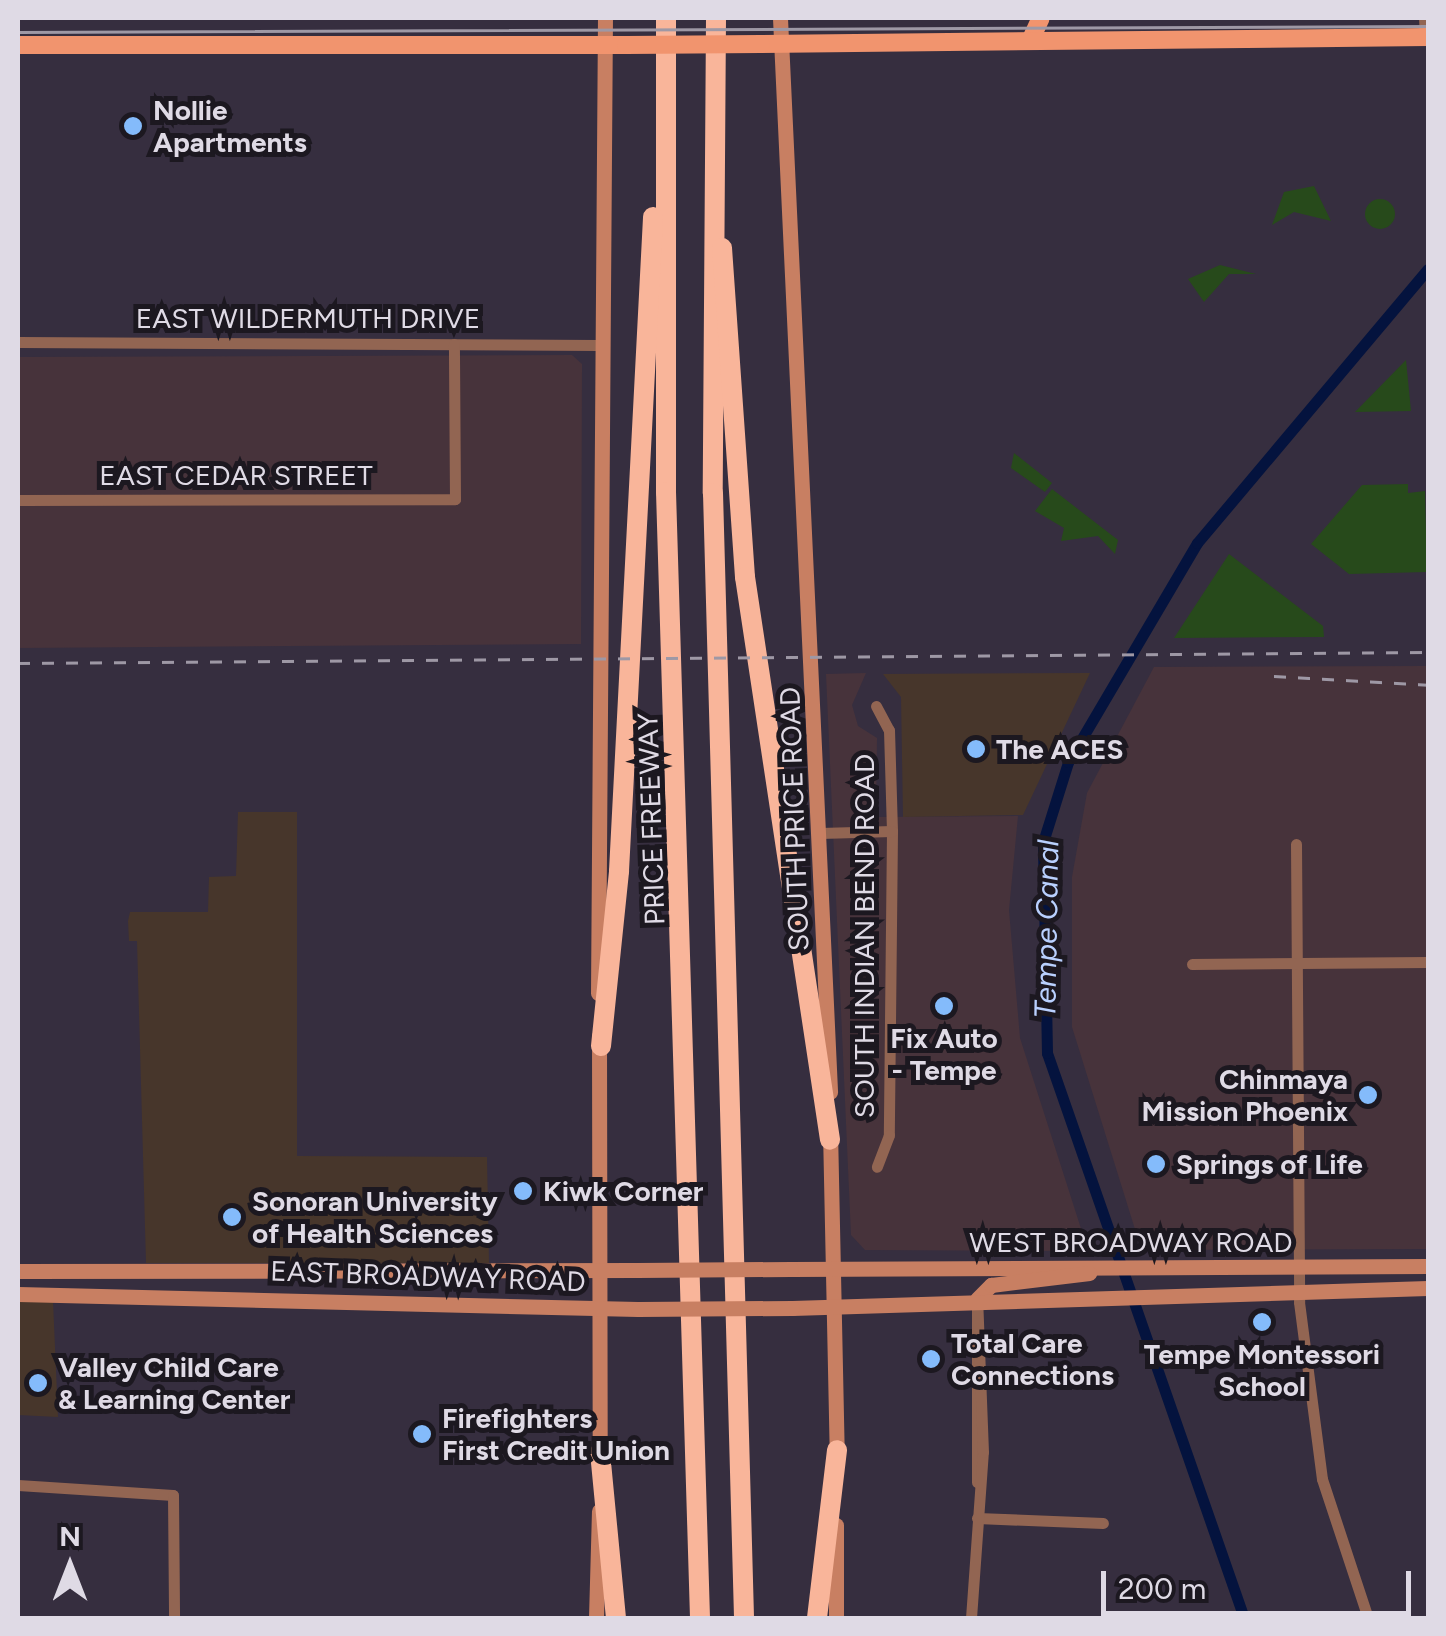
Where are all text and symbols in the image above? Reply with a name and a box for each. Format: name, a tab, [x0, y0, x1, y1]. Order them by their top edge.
place label: Nollie Apartments	[153, 93, 307, 159]
marker: Nollie Apartments	[122, 115, 144, 137]
street label: EAST WILDERMUTH DRIVE	[136, 301, 480, 335]
street label: EAST CEDAR STREET	[99, 458, 373, 492]
street label: SOUTH PRICE ROAD	[773, 686, 815, 952]
street label: PRICE FREEWAY	[631, 712, 671, 926]
place label: The ACES	[996, 732, 1124, 766]
marker: The ACES	[965, 738, 987, 760]
street label: SOUTH INDIAN BEND ROAD	[847, 754, 881, 1118]
water label: Tempe Canal	[1027, 839, 1067, 1019]
marker: Fix Auto - Tempe	[933, 995, 955, 1017]
place label: Fix Auto - Tempe	[890, 1021, 998, 1087]
place label: Chinmaya Mission Phoenix	[1142, 1062, 1348, 1128]
marker: Chinmaya Mission Phoenix	[1357, 1084, 1379, 1106]
place label: Springs of Life	[1176, 1147, 1363, 1181]
marker: Springs of Life	[1145, 1153, 1167, 1175]
place label: Kiwk Corner	[543, 1174, 703, 1208]
marker: Kiwk Corner	[512, 1180, 534, 1202]
place label: Sonoran University of Health Sciences	[252, 1184, 498, 1250]
marker: Sonoran University of Health Sciences	[221, 1206, 243, 1228]
street label: WEST BROADWAY ROAD	[969, 1225, 1293, 1259]
street label: EAST BROADWAY ROAD	[270, 1254, 586, 1298]
marker: Tempe Montessori School	[1251, 1311, 1273, 1333]
place label: Total Care Connections	[951, 1326, 1114, 1392]
place label: Tempe Montessori School	[1144, 1337, 1380, 1403]
marker: Total Care Connections	[920, 1348, 942, 1370]
place label: Valley Child Care & Learning Center	[58, 1350, 290, 1416]
marker: Valley Child Care & Learning Center	[27, 1372, 49, 1394]
place label: Firefighters First Credit Union	[442, 1401, 670, 1467]
marker: Firefighters First Credit Union	[411, 1423, 433, 1445]
north arrow	[20, 1516, 120, 1616]
text: N	[59, 1519, 81, 1553]
scale bar	[1106, 1551, 1416, 1613]
text: 200 m	[1118, 1570, 1206, 1607]

